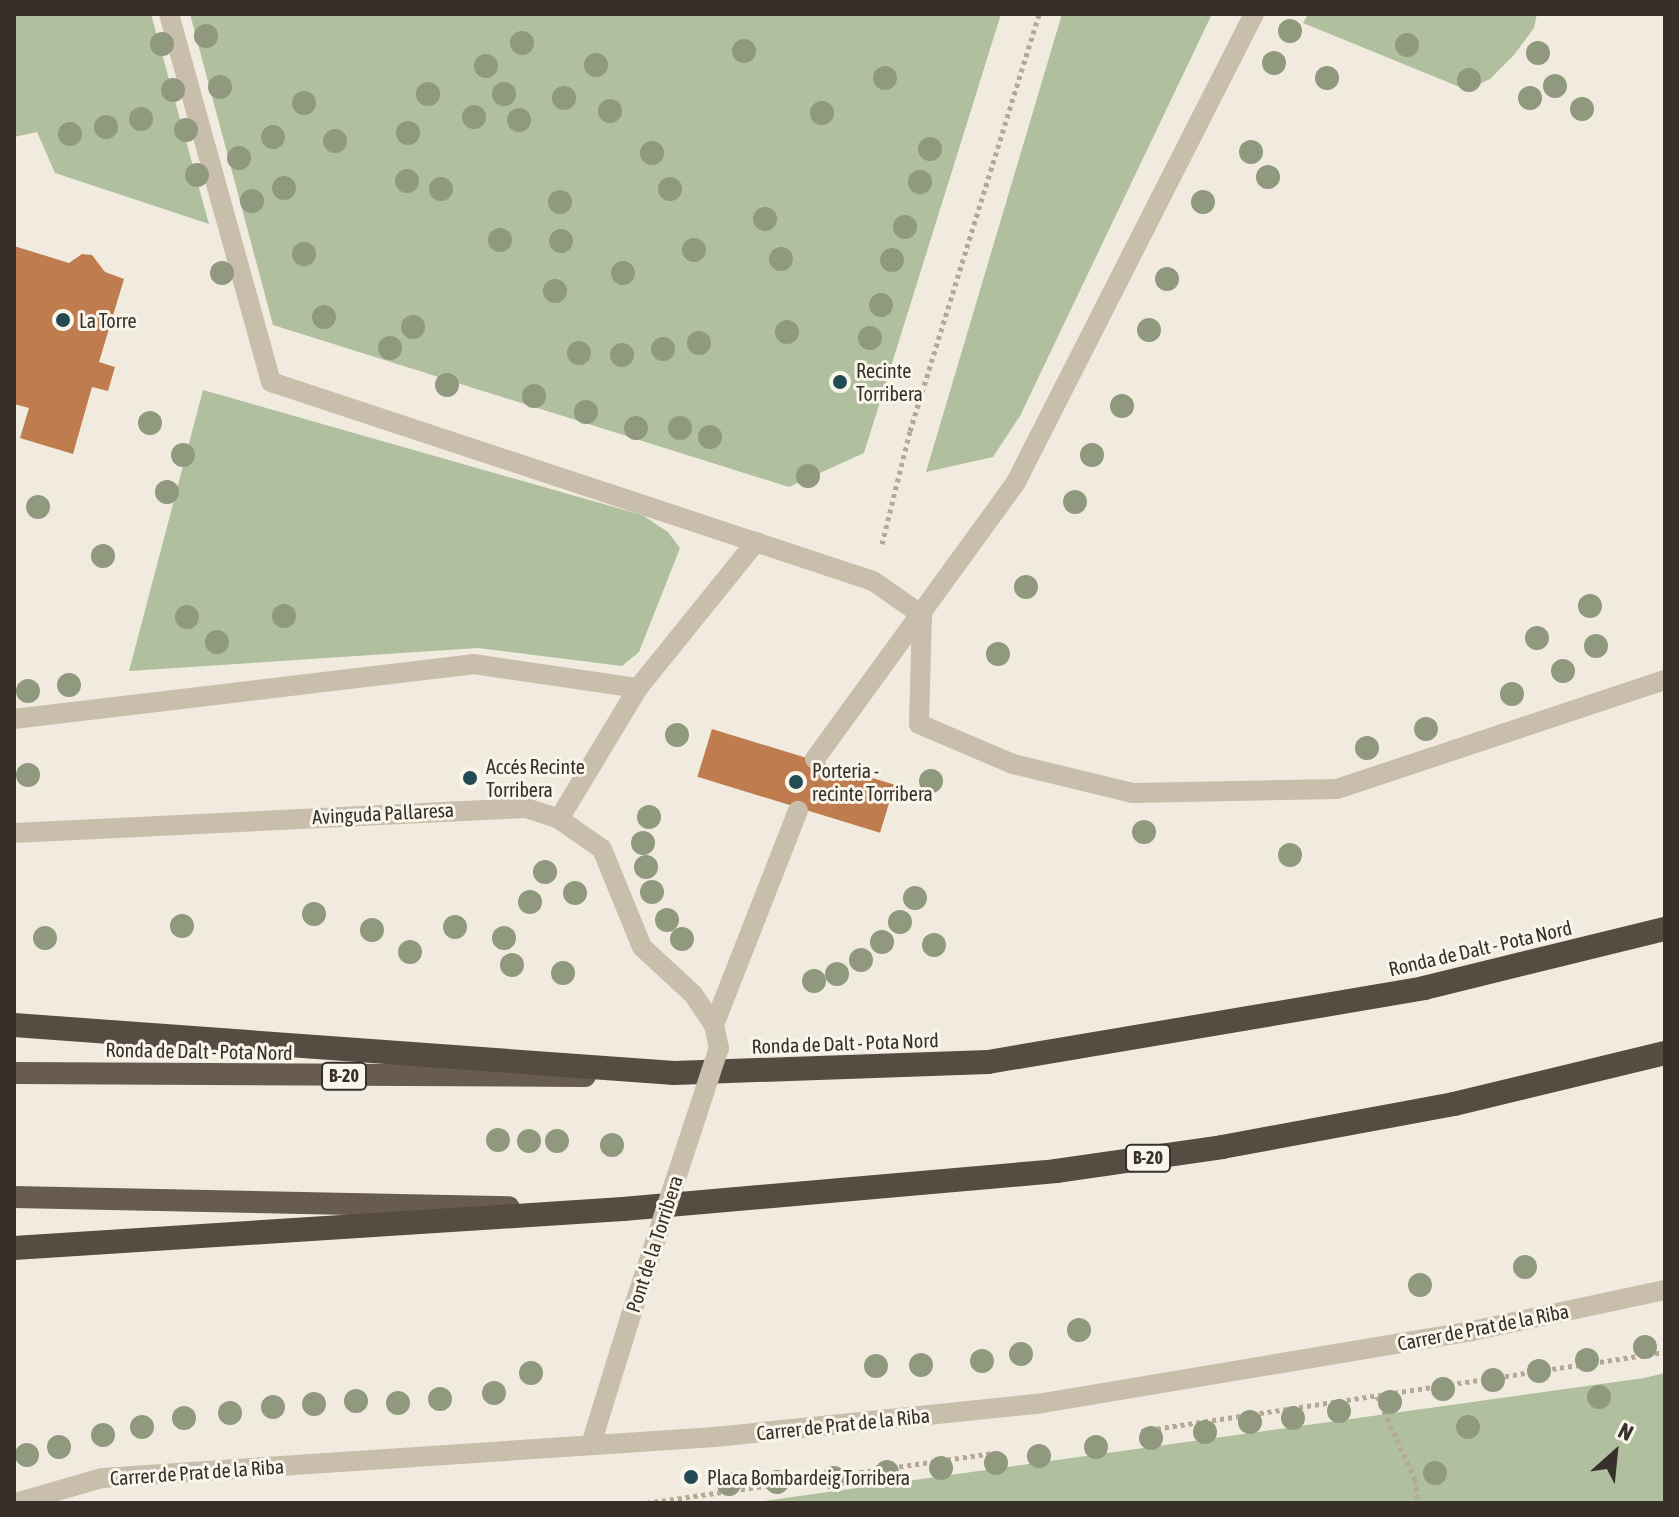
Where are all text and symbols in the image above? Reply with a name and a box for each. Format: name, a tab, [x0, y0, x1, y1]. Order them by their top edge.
place label: La Torre	[79, 308, 137, 332]
marker: La Torre	[54, 311, 72, 329]
place label: Recinte Torribera	[856, 358, 923, 405]
marker: Recinte Torribera	[831, 373, 849, 391]
place label: Accés Recinte Torribera	[486, 754, 585, 801]
place label: Porteria - recinte Torribera	[812, 758, 933, 805]
marker: Accés Recinte Torribera	[461, 769, 479, 787]
marker: Porteria - recinte Torribera	[787, 773, 805, 791]
street label: Avinguda Pallaresa	[311, 797, 455, 829]
street label: Ronda de Dalt - Pota Nord	[1386, 915, 1574, 981]
street label: Ronda de Dalt - Pota Nord	[751, 1028, 939, 1058]
street label: Ronda de Dalt - Pota Nord	[105, 1037, 293, 1065]
road number: B-20	[320, 1062, 368, 1090]
road number: B-20	[1124, 1144, 1172, 1172]
street label: Pont de la Torribera	[621, 1172, 687, 1316]
street label: Carrer de Prat de la Riba	[1395, 1299, 1571, 1355]
street label: Carrer de Prat de la Riba	[755, 1403, 931, 1445]
north arrow	[1575, 1413, 1655, 1493]
text: N	[1614, 1417, 1638, 1446]
street label: Carrer de Prat de la Riba	[109, 1454, 285, 1490]
place label: Placa Bombardeig Torribera	[707, 1465, 910, 1489]
marker: Placa Bombardeig Torribera	[682, 1468, 700, 1486]

